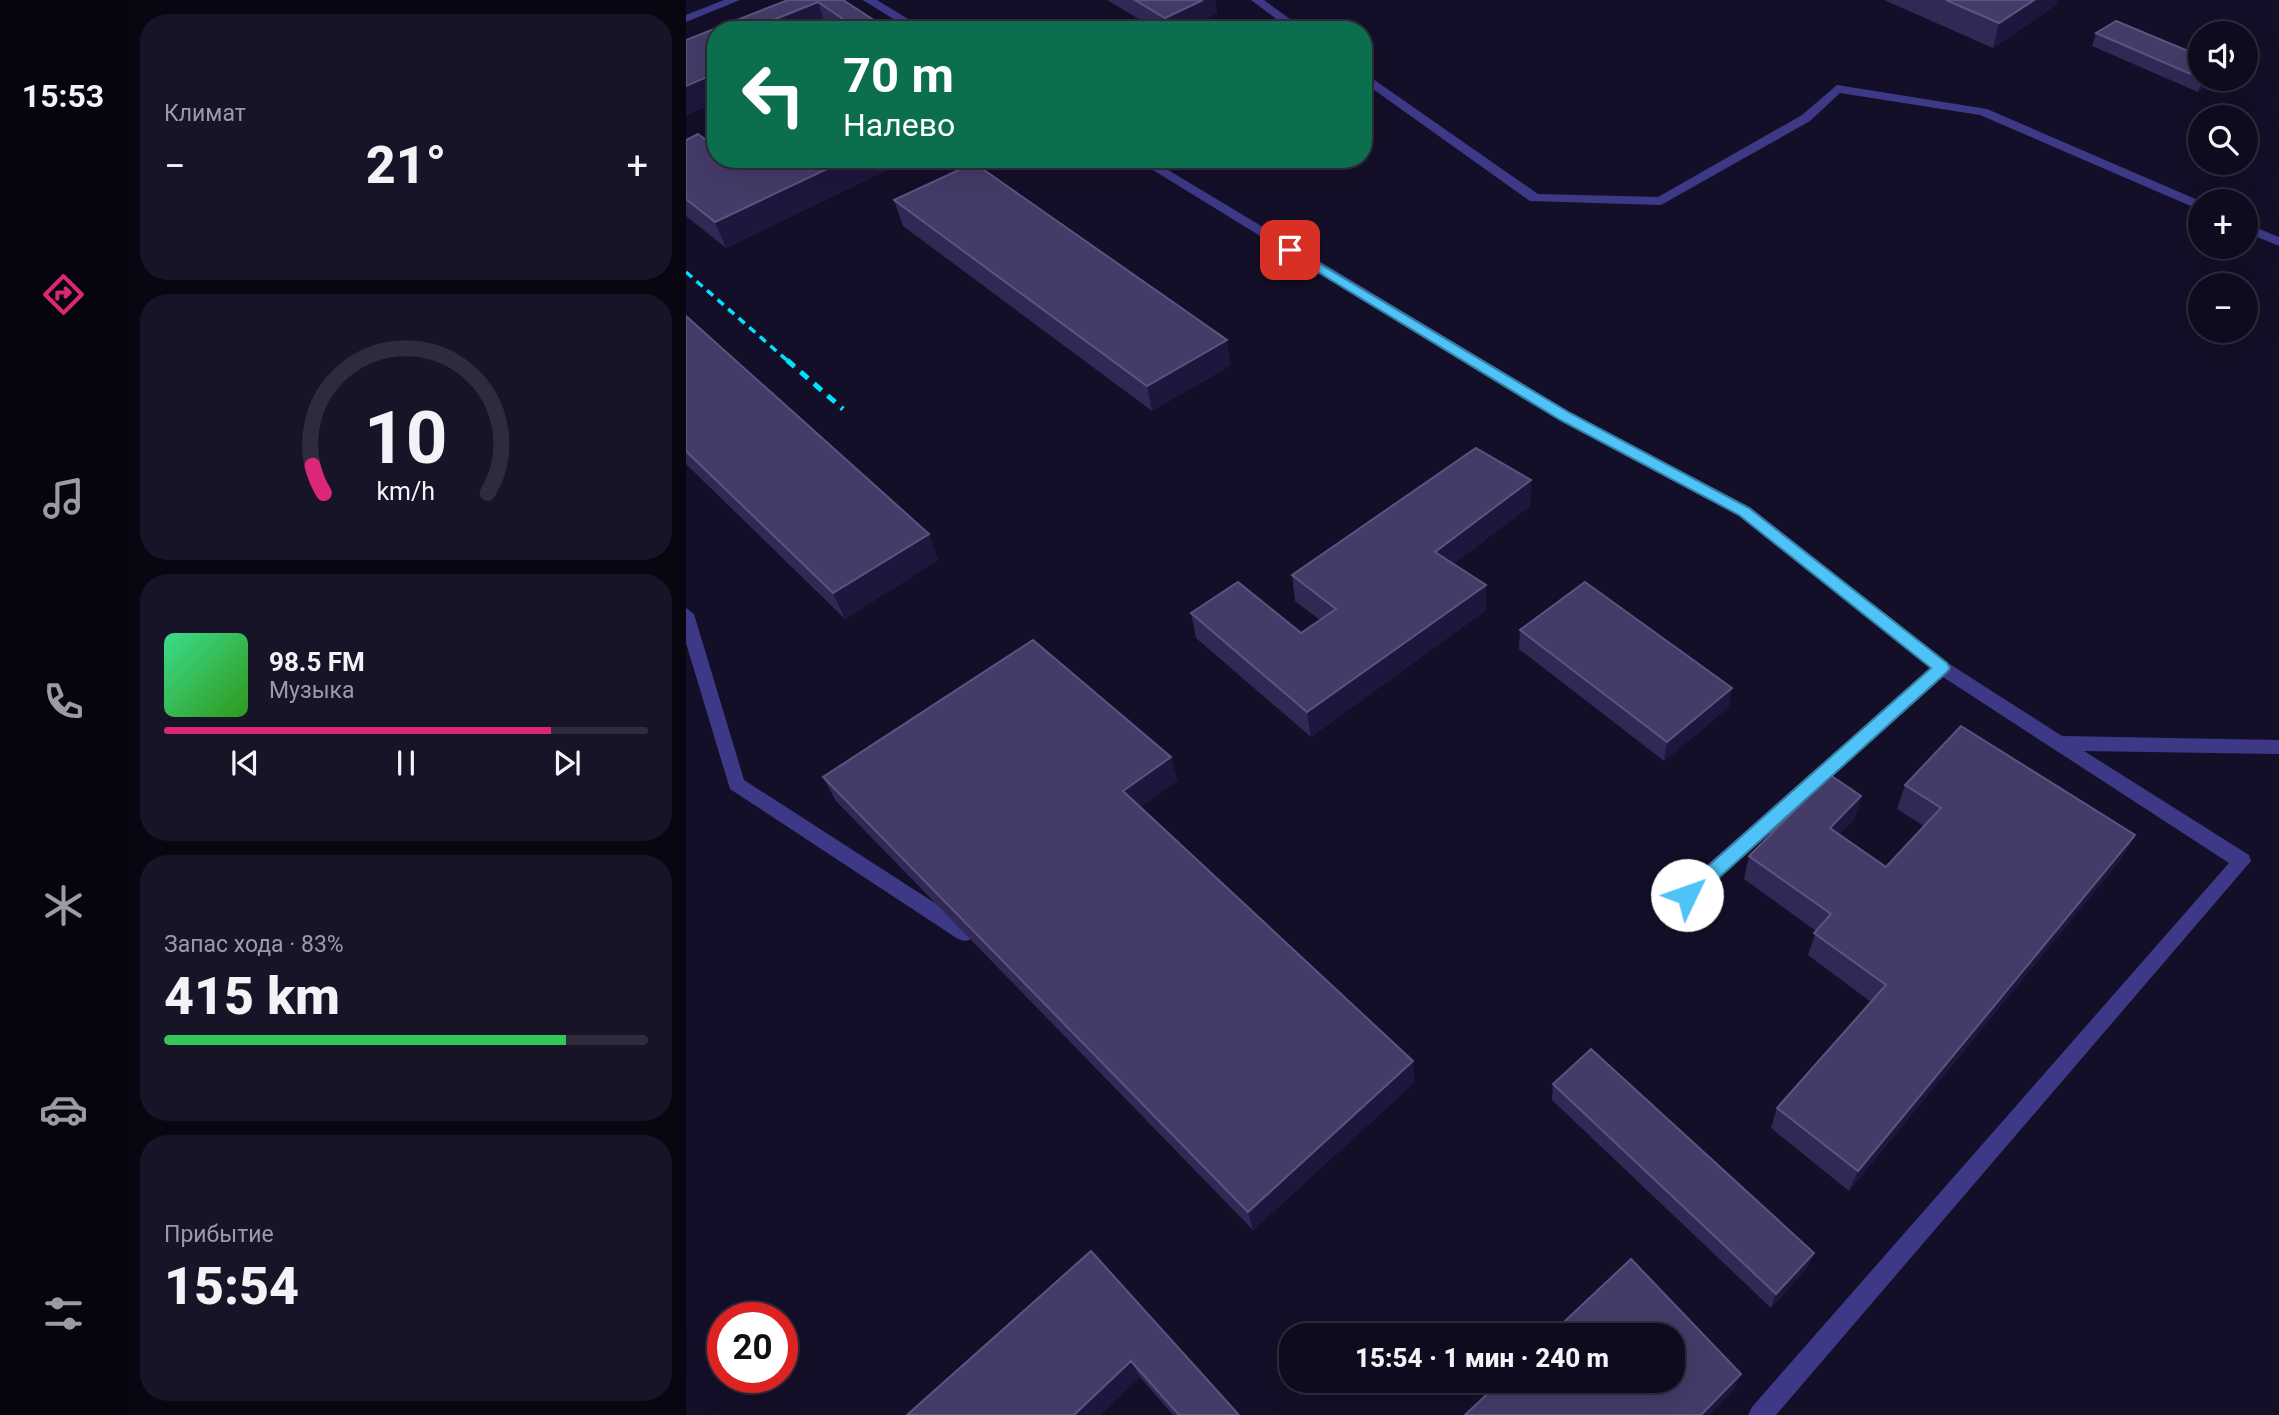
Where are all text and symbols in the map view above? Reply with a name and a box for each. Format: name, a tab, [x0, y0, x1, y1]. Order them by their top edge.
map controls	[2188, 21, 2258, 343]
button: sound	[2188, 21, 2258, 91]
text: 70 m	[843, 47, 954, 104]
icon: left	[728, 49, 819, 140]
text: 15:53	[22, 77, 104, 115]
text: Климат	[164, 100, 246, 127]
button: search	[2188, 105, 2258, 175]
text: Налево	[843, 106, 955, 144]
text: 21°	[366, 135, 446, 196]
text: −	[164, 144, 186, 188]
text: +	[626, 144, 648, 188]
button: +	[2188, 189, 2258, 259]
pin	[1260, 220, 1320, 280]
icon: arrive	[1271, 231, 1309, 269]
icon: directions	[39, 270, 88, 319]
button: −	[2188, 273, 2258, 343]
text: 10	[364, 396, 448, 482]
icon: music	[39, 474, 88, 523]
text: km/h	[377, 477, 435, 506]
text: 98.5 FM	[269, 647, 365, 677]
icon: phone	[39, 677, 88, 726]
text: Музыка	[269, 677, 354, 704]
icon: previous	[226, 744, 264, 782]
icon: pause	[387, 744, 425, 782]
icon: next	[548, 744, 586, 782]
position arrow	[1650, 858, 1724, 932]
icon: climate	[39, 881, 88, 930]
text: Запас хода · 83%	[164, 931, 344, 958]
text: 415 km	[164, 966, 340, 1027]
icon: car	[39, 1085, 88, 1134]
text: Прибытие	[164, 1221, 274, 1248]
text: 15:54	[164, 1256, 299, 1317]
icon: filters	[39, 1289, 88, 1338]
speed limit sign: 20	[707, 1302, 798, 1393]
text: 15:54 · 1 мин · 240 m	[1355, 1343, 1609, 1373]

